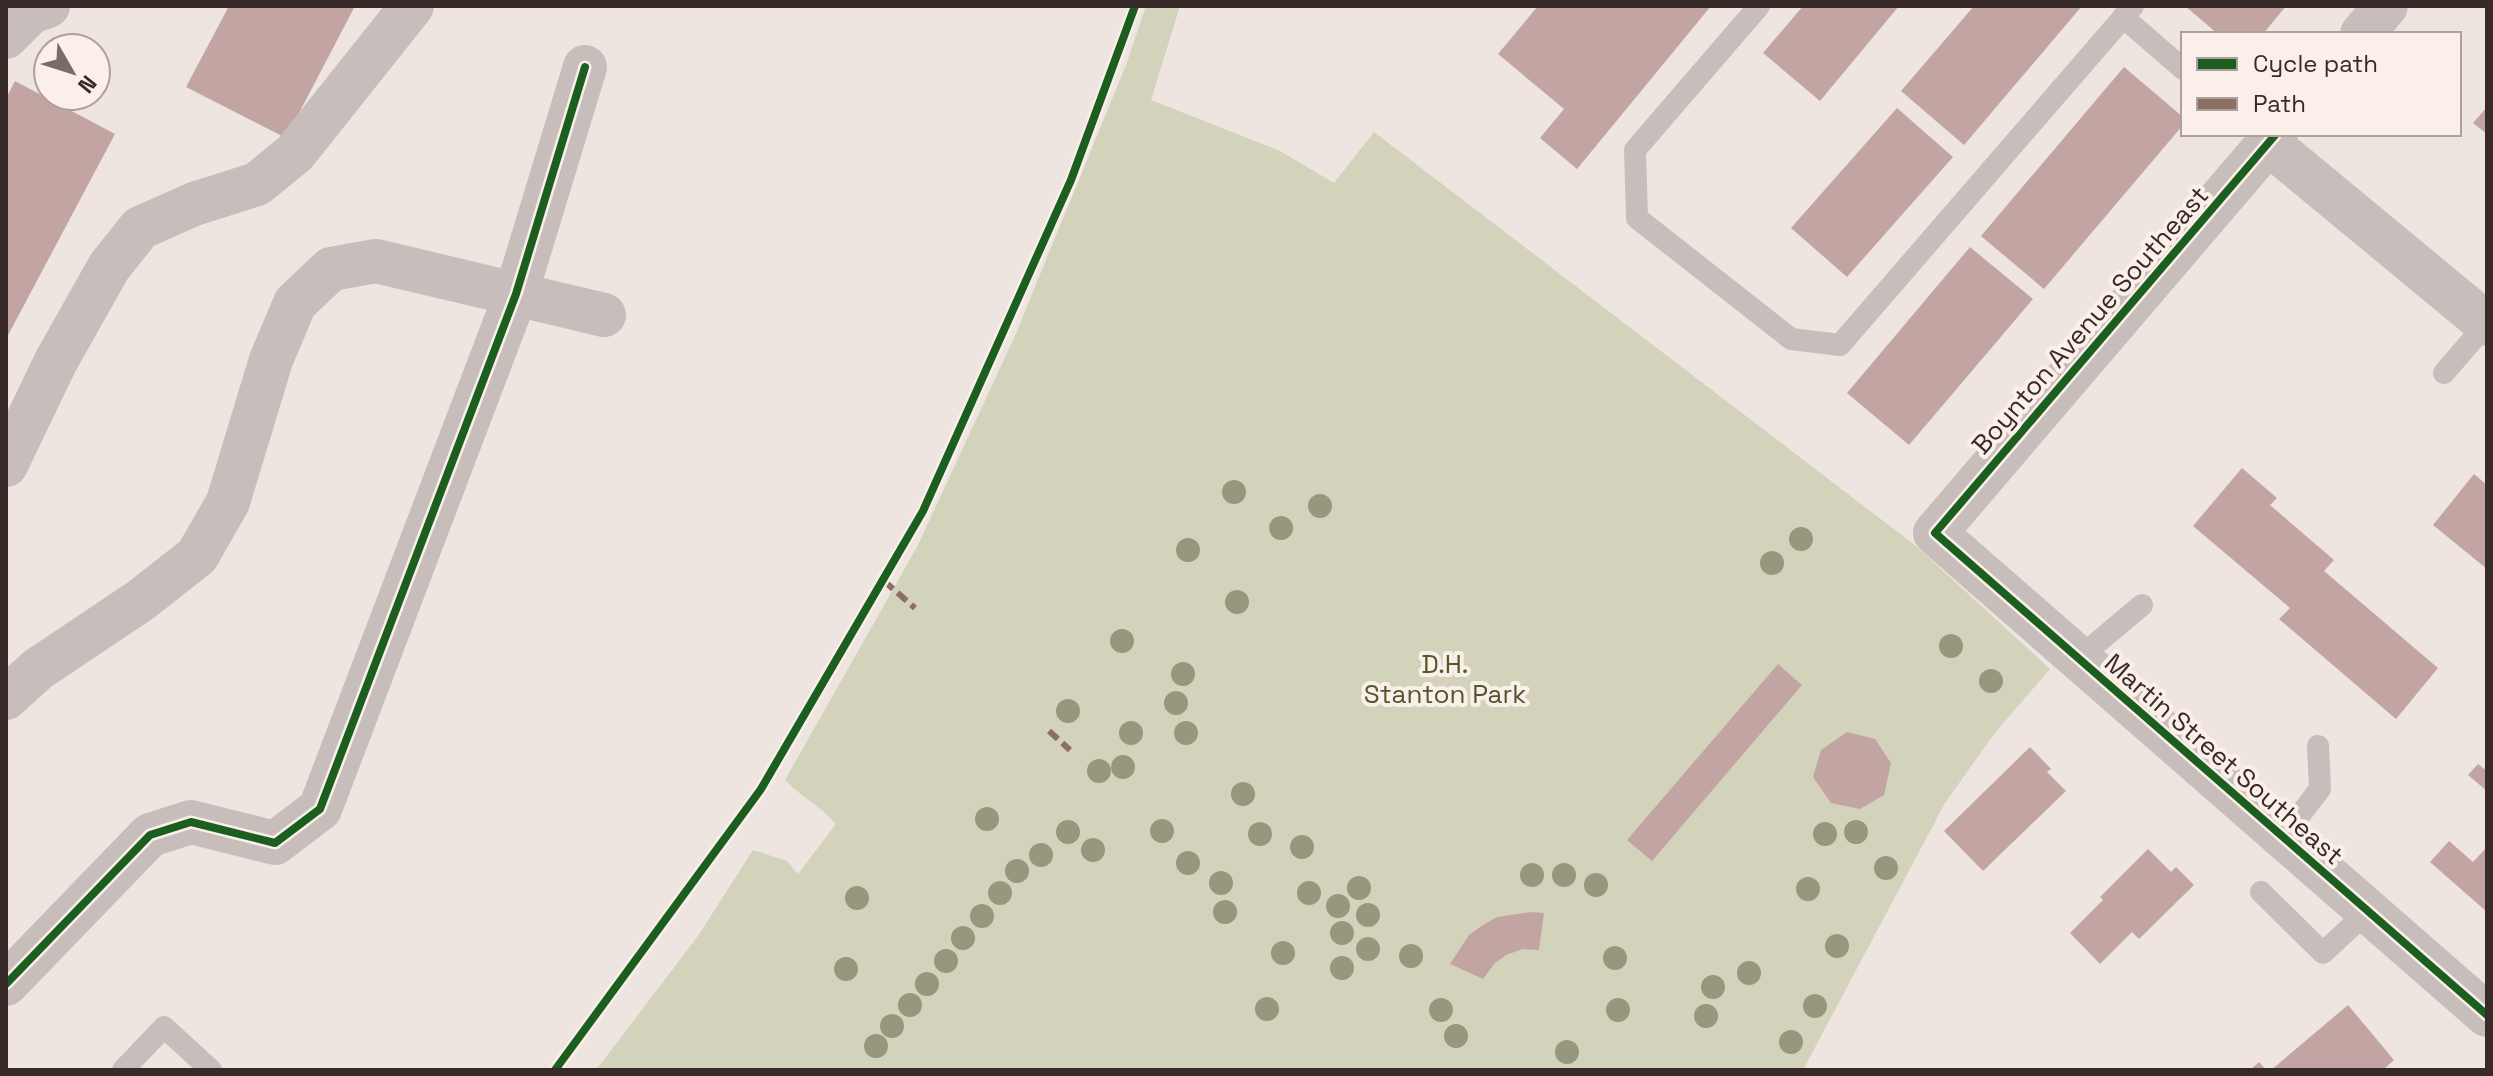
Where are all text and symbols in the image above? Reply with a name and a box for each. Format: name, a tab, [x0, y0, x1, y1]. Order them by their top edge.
north arrow	[32, 32, 112, 112]
legend	[2181, 32, 2461, 136]
text: Cycle path	[2253, 48, 2378, 79]
text: N	[72, 70, 103, 99]
text: Path	[2253, 88, 2306, 119]
street label: Boynton Avenue Southeast	[1964, 179, 2216, 461]
street label: Martin Street Southeast	[2097, 646, 2351, 872]
park label: D.H. Stanton Park	[1364, 647, 1526, 711]

